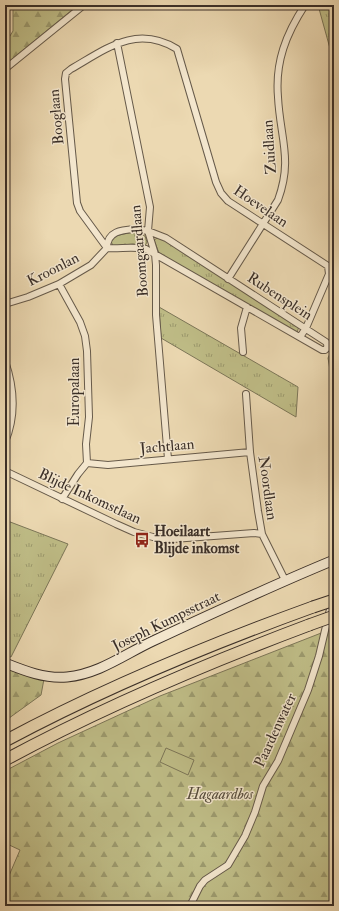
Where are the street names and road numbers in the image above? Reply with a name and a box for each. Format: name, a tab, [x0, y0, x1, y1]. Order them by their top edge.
street label: Booglaan	[45, 88, 68, 145]
street label: Zuidlaan	[258, 119, 281, 175]
street label: Hoevelaan	[230, 181, 292, 232]
street label: Boomgaardlaan	[126, 204, 153, 298]
street label: Kroonlan	[24, 248, 83, 291]
street label: Rubensplein	[243, 268, 316, 326]
street label: Europalaan	[65, 357, 85, 427]
street label: Jachtlaan	[138, 435, 195, 459]
street label: Noordlaan	[254, 455, 281, 521]
street label: Blijde Inkomstlaan	[35, 464, 144, 529]
street label: Joseph Kumpsstraat	[108, 587, 224, 657]
street label: Paardenwater	[250, 690, 301, 770]

